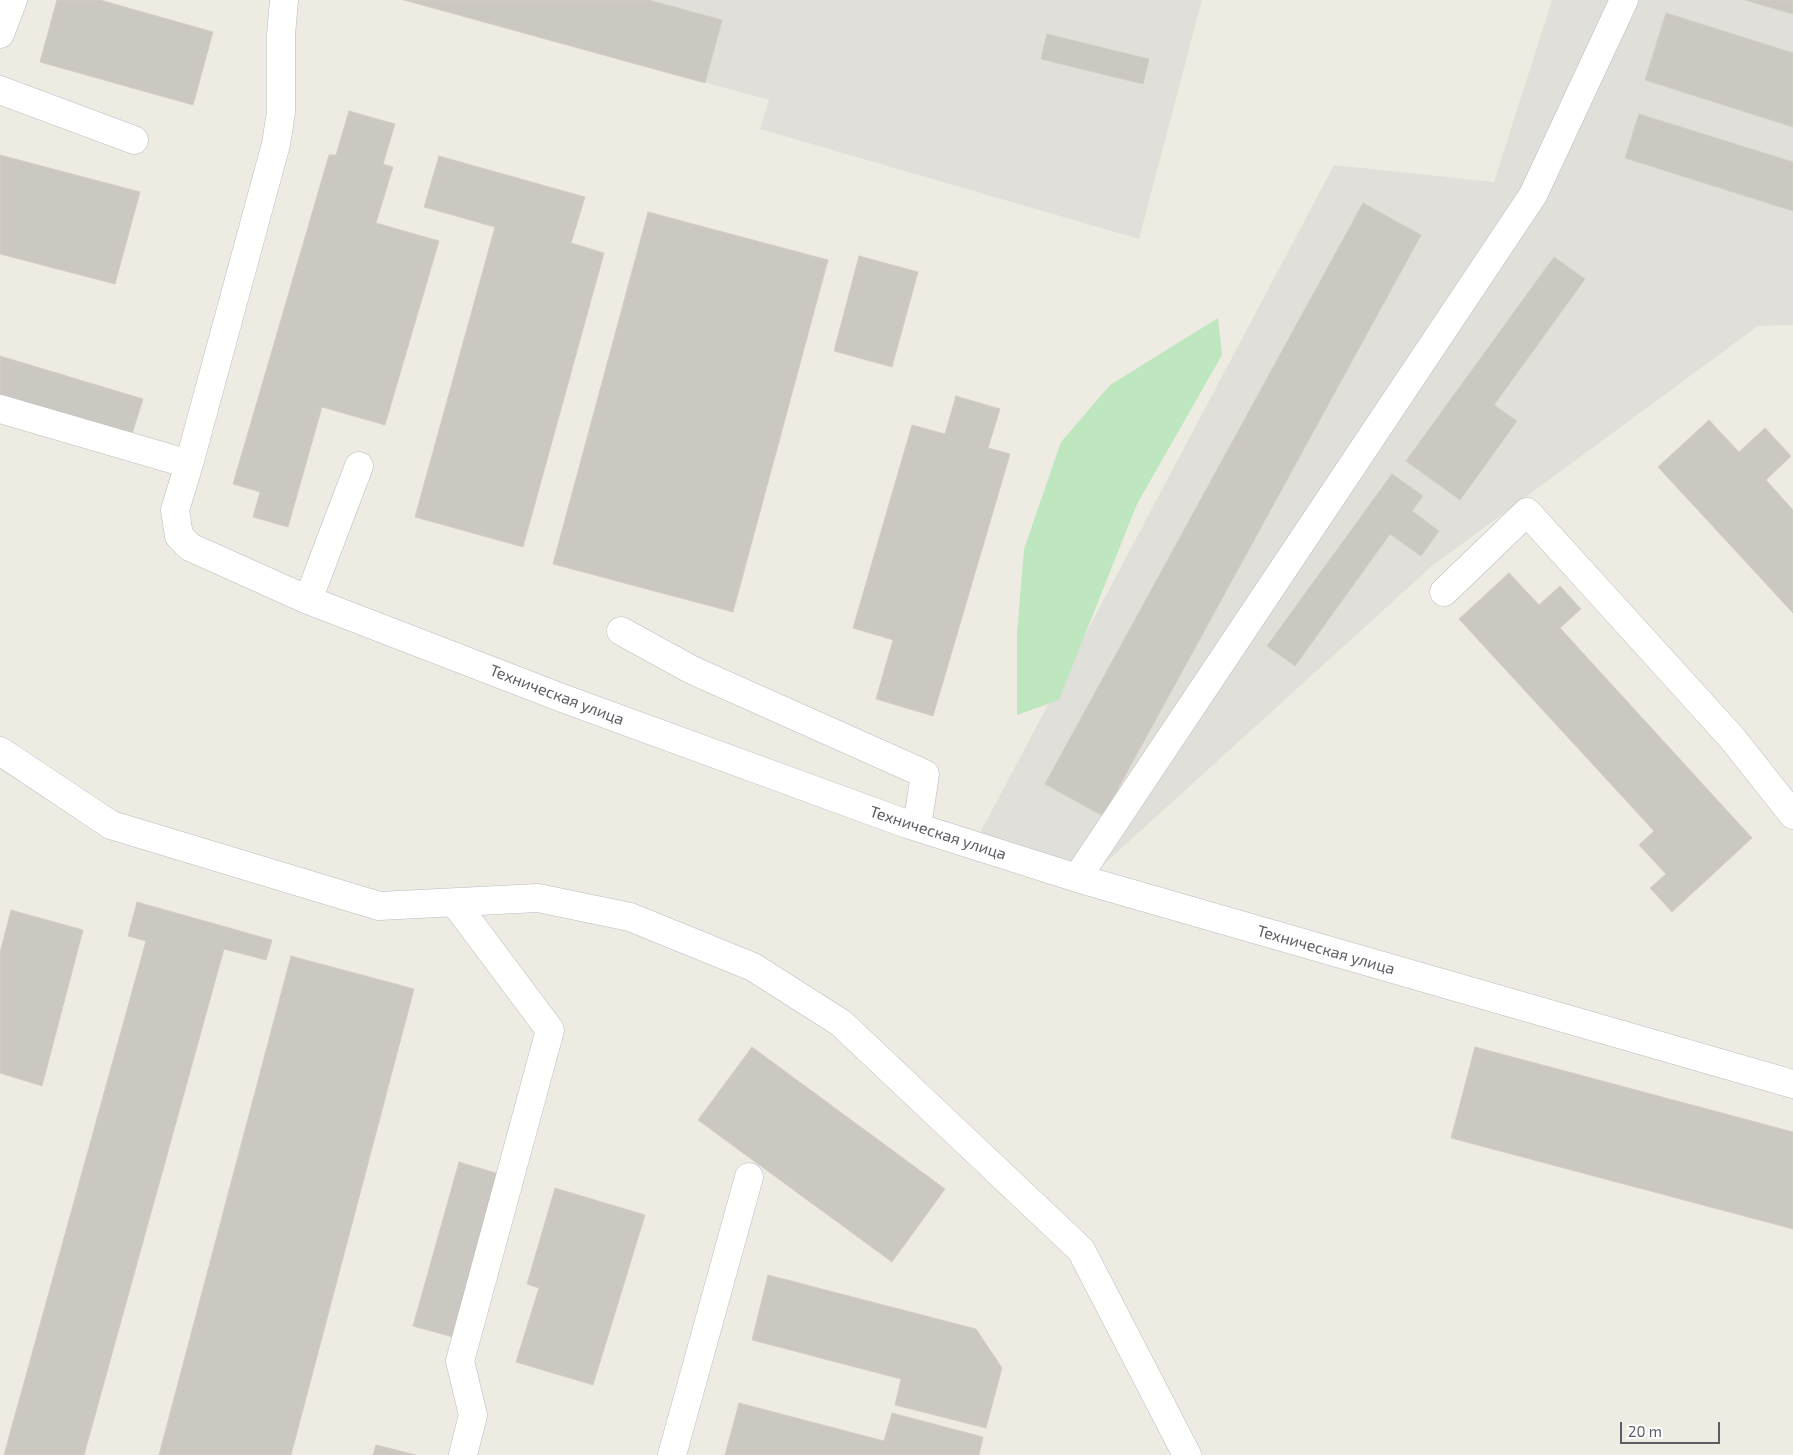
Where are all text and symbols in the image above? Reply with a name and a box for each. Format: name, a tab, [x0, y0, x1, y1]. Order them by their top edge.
street label: Техническая улица	[487, 661, 627, 729]
street label: Техническая улица	[867, 802, 1009, 864]
street label: Техническая улица	[1255, 921, 1397, 979]
scale bar	[1623, 1412, 1723, 1444]
text: 20 m	[1628, 1422, 1662, 1440]

